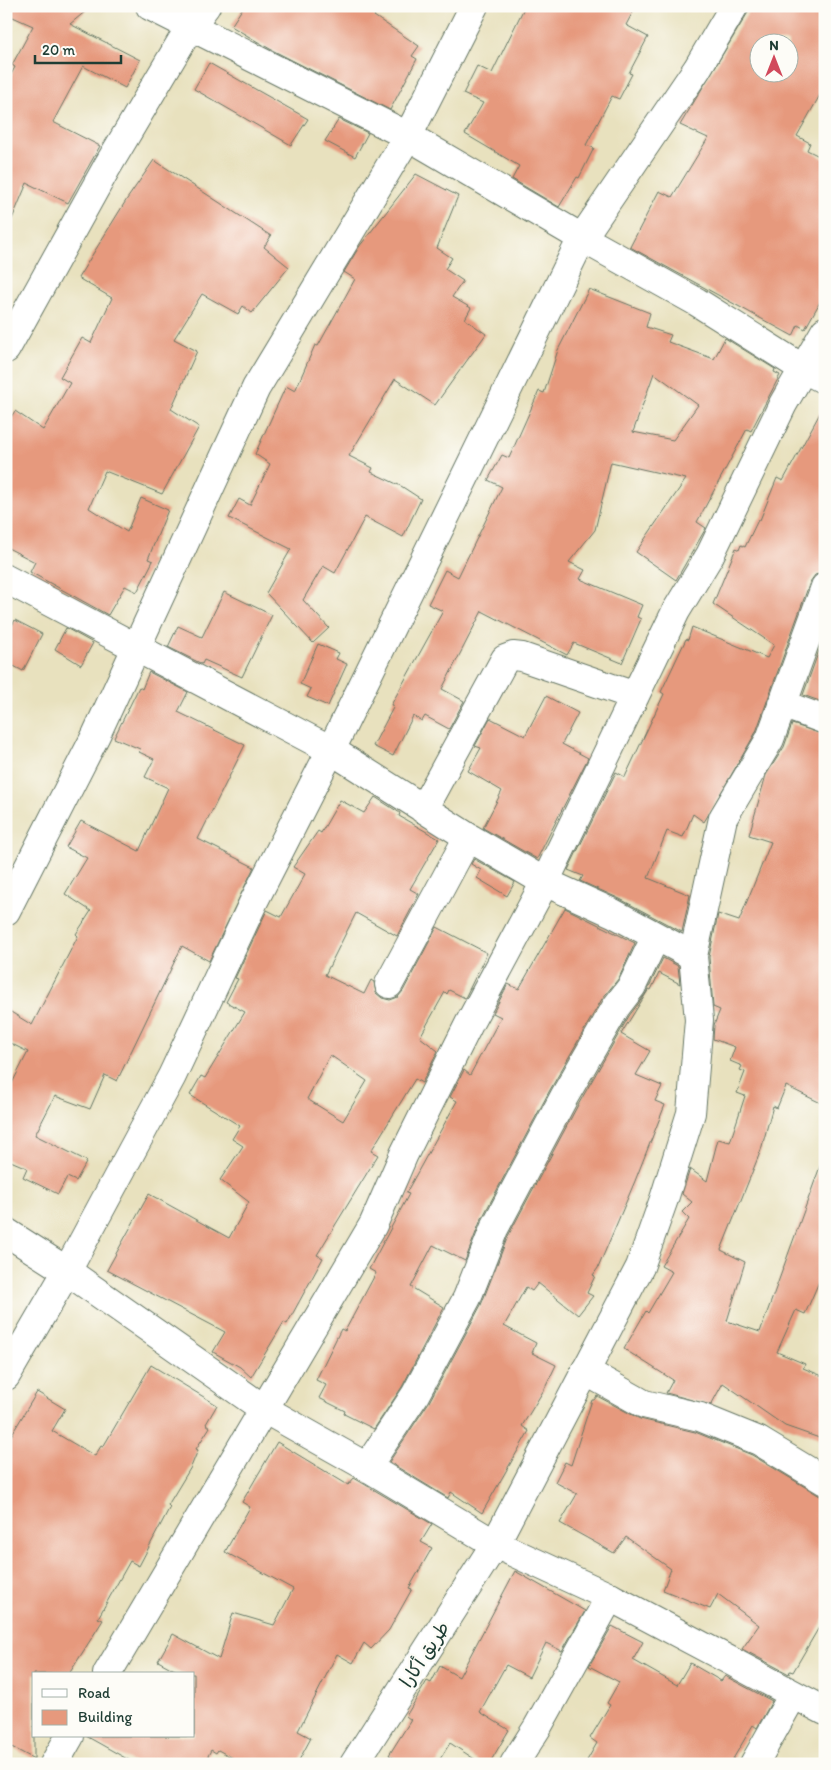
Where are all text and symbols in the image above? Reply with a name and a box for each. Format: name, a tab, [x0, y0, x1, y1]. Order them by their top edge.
scale bar	[35, 32, 121, 64]
north arrow	[748, 32, 798, 82]
text: N	[769, 37, 779, 54]
text: 20 m	[42, 41, 76, 59]
street label: طريق أكارا	[395, 1617, 454, 1692]
legend	[32, 1672, 195, 1738]
text: Road	[78, 1684, 111, 1702]
text: Building	[78, 1708, 132, 1726]

